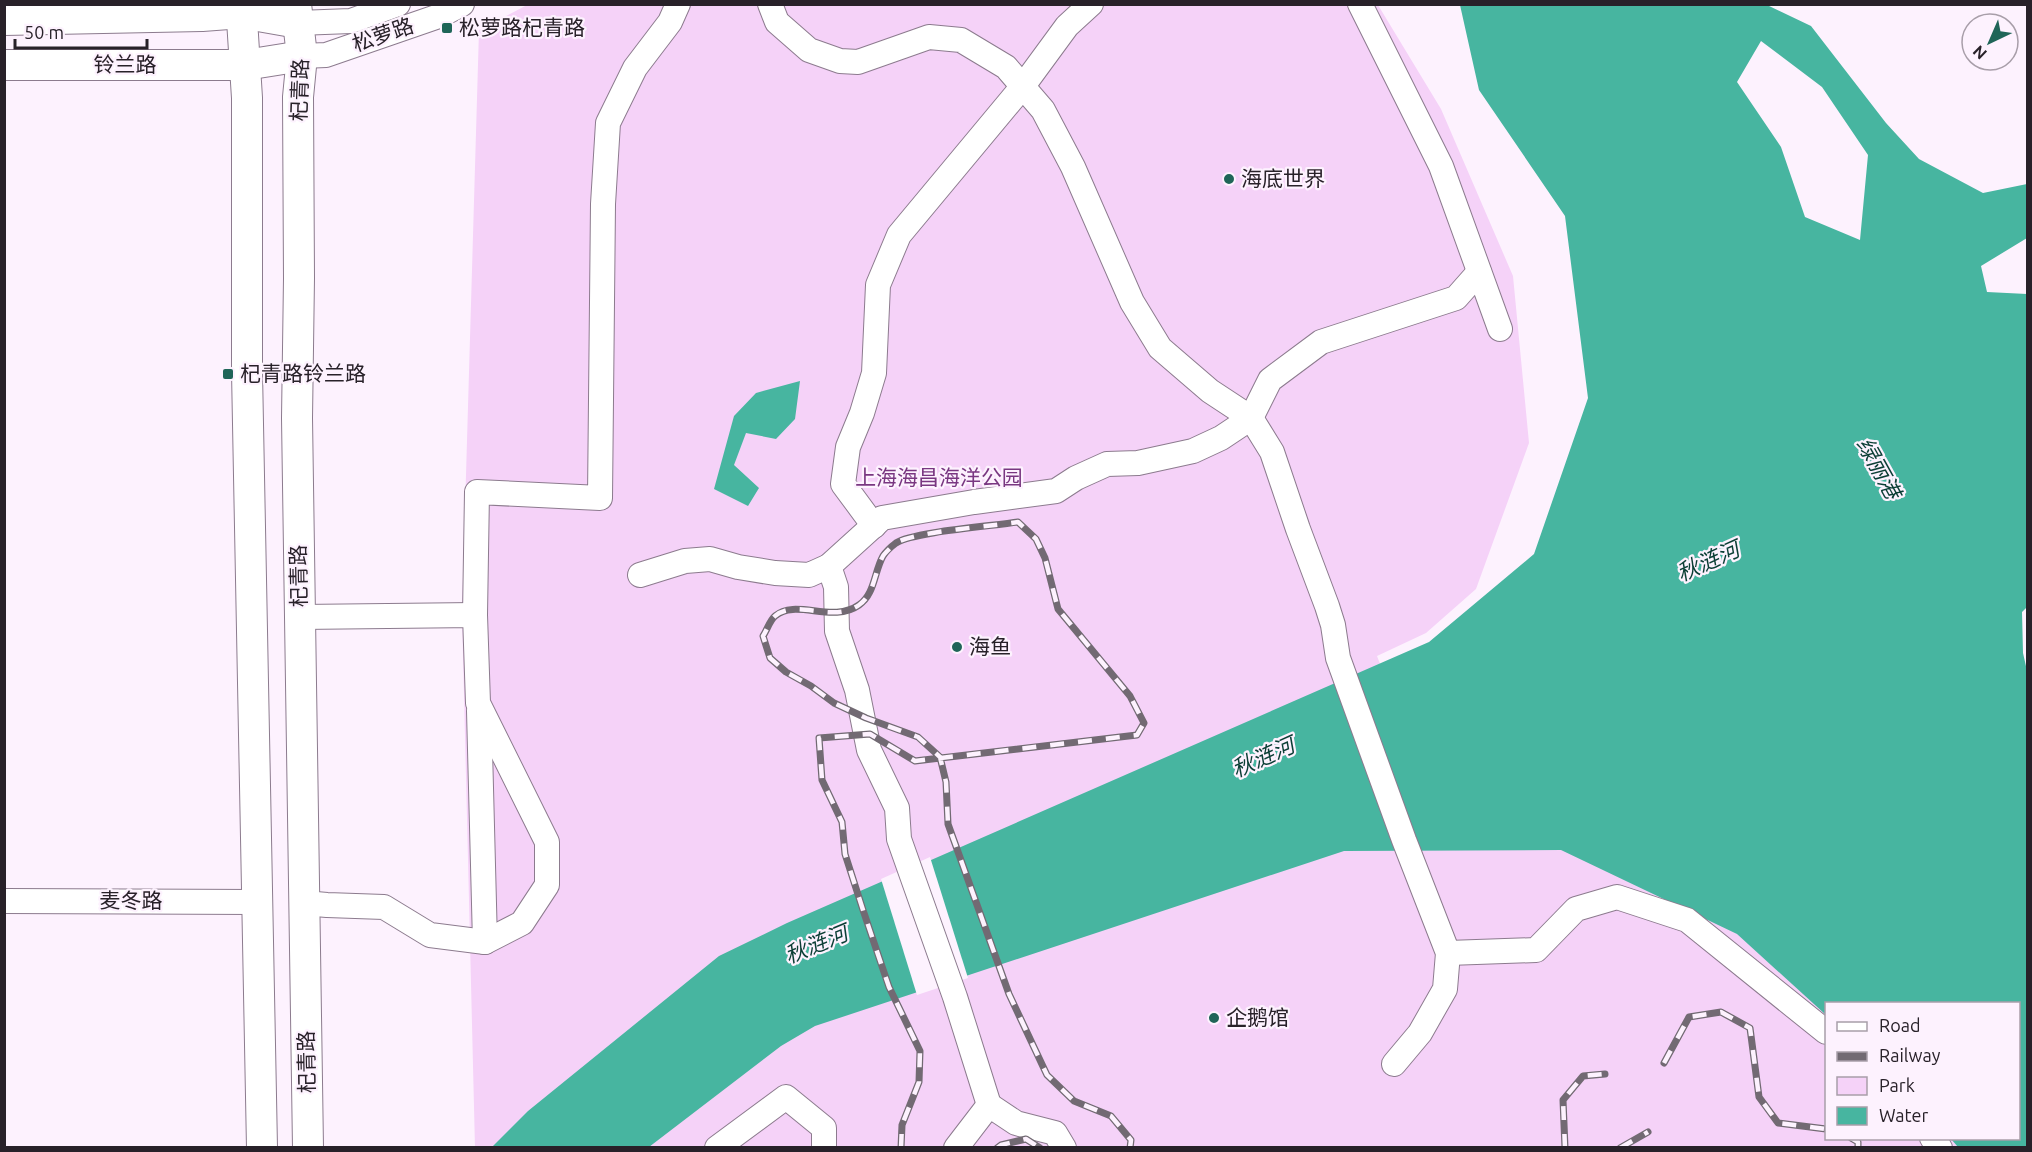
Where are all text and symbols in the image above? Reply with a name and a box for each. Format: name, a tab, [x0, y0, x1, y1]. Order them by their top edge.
scale bar	[15, 12, 147, 50]
street label: 松萝路	[349, 12, 416, 56]
north arrow	[1960, 12, 2020, 72]
place label: 松萝路杞青路	[459, 15, 585, 39]
marker: 松萝路杞青路	[440, 21, 454, 35]
text: 50 m	[24, 22, 64, 42]
text: N	[1969, 42, 1990, 63]
street label: 铃兰路	[94, 52, 157, 76]
street label: 杞青路	[286, 58, 312, 122]
place label: 海底世界	[1241, 166, 1325, 190]
marker: 海底世界	[1222, 172, 1236, 186]
place label: 杞青路铃兰路	[240, 361, 366, 385]
marker: 杞青路铃兰路	[221, 367, 235, 381]
water label: 绿丽港	[1853, 433, 1908, 505]
park label: 上海海昌海洋公园	[855, 465, 1023, 489]
water label: 秋涟河	[1673, 534, 1747, 585]
street label: 杞青路	[285, 544, 311, 608]
place label: 海鱼	[969, 634, 1011, 658]
marker: 海鱼	[950, 640, 964, 654]
water label: 秋涟河	[1228, 730, 1302, 781]
street label: 麦冬路	[100, 888, 163, 912]
water label: 秋涟河	[781, 918, 855, 967]
legend	[1825, 1002, 2020, 1140]
place label: 企鹅馆	[1226, 1005, 1289, 1029]
marker: 企鹅馆	[1207, 1011, 1221, 1025]
text: Road	[1879, 1015, 1921, 1035]
street label: 杞青路	[293, 1030, 319, 1094]
text: Railway	[1879, 1045, 1941, 1065]
text: Park	[1879, 1075, 1915, 1095]
text: Water	[1879, 1105, 1929, 1125]

